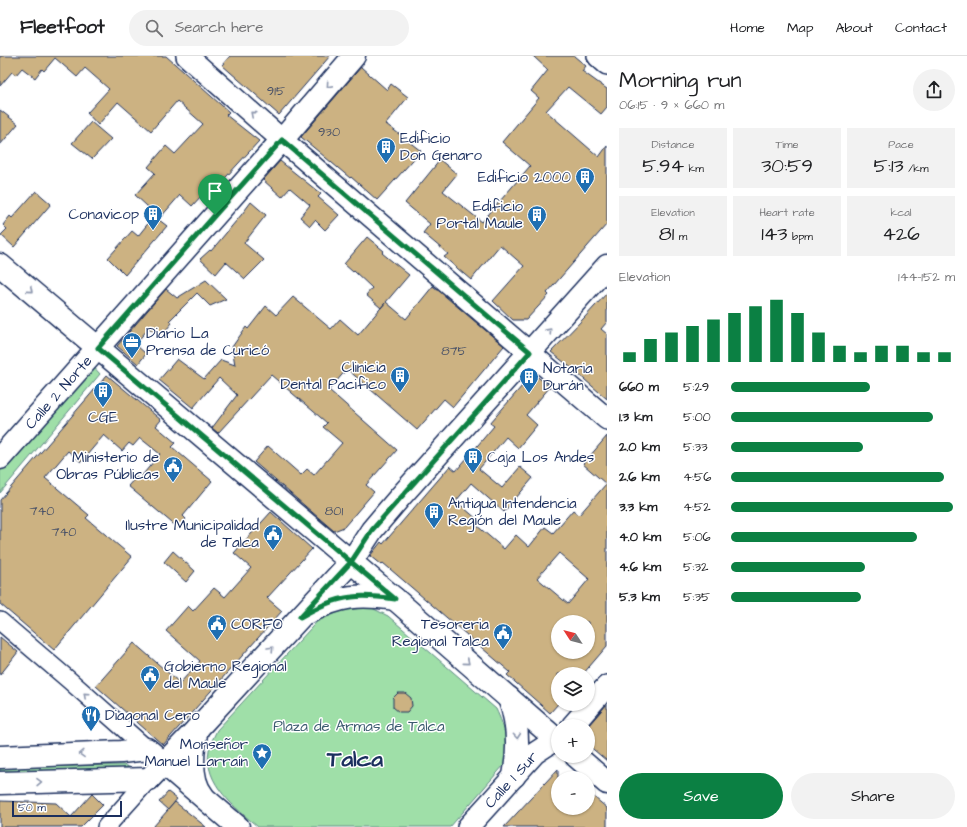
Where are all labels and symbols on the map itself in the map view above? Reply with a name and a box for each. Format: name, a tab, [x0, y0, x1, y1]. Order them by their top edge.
one-way arrow	[326, 81, 333, 88]
house number: 915	[267, 82, 285, 100]
one-way arrow	[250, 111, 257, 118]
house number: 930	[318, 123, 340, 141]
place label: Edificio Don Genaro	[400, 128, 483, 166]
building icon: Edificio Don Genaro	[375, 136, 397, 164]
building icon: Edificio 2000	[574, 166, 596, 194]
place label: Edificio 2000	[478, 167, 572, 188]
pin	[198, 174, 232, 215]
place label: Edificio Portal Maule	[437, 196, 524, 234]
building icon: Conavicop	[142, 203, 164, 231]
place label: Conavicop	[68, 204, 139, 225]
building icon: Edificio Portal Maule	[526, 204, 548, 232]
one-way arrow	[25, 285, 32, 292]
place label: Diario La Prensa de Curicó	[146, 323, 270, 361]
one-way arrow	[544, 328, 551, 335]
office icon: Diario La Prensa de Curicó	[121, 331, 143, 359]
house number: 875	[441, 342, 467, 360]
street label: Calle 2 Norte	[20, 351, 97, 434]
place label: Clinicia Dental Pacifico	[281, 357, 387, 395]
place label: Notaria Durán	[543, 358, 593, 396]
building icon: Clinicia Dental Pacifico	[389, 365, 411, 393]
building icon: Notaria Durán	[518, 366, 540, 394]
building icon: CGE	[92, 380, 114, 408]
place label: CGE	[88, 407, 118, 428]
building icon: Caja Los Andes	[462, 446, 484, 474]
place label: Ministerio de Obras Públicas	[56, 447, 159, 485]
place label: Caja Los Andes	[487, 447, 595, 468]
public building icon: Ministerio de Obras Públicas	[162, 455, 184, 483]
place label: Antigua Intendencia Región del Maule	[448, 493, 577, 532]
building icon: Antigua Intendencia Región del Maule	[423, 501, 445, 529]
house number: 740	[29, 502, 55, 520]
house number: 801	[325, 502, 343, 520]
place label: Ilustre Municipalidad de Talca	[126, 515, 259, 553]
house number: 740	[51, 523, 77, 541]
public building icon: Ilustre Municipalidad de Talca	[262, 523, 284, 551]
public building icon: CORFO	[206, 613, 228, 641]
place label: CORFO	[231, 614, 283, 635]
place label: Tesoreria Regional Talca	[392, 614, 489, 653]
north arrow	[551, 615, 595, 659]
public building icon: Tesoreria Regional Talca	[492, 622, 514, 650]
one-way arrow	[266, 646, 273, 653]
place label: Gobierno Regional del Maule	[164, 656, 287, 694]
one-way arrow	[462, 657, 469, 664]
public building icon: Gobierno Regional del Maule	[139, 664, 161, 692]
one-way arrow	[83, 692, 91, 699]
restaurant icon: Diagonal Cero	[80, 704, 102, 732]
place label: Diagonal Cero	[105, 705, 200, 727]
park label: Plaza de Armas de Talca	[273, 716, 445, 737]
one-way arrow	[513, 733, 522, 739]
place label: Monseñor Manuel Larraín	[144, 734, 248, 772]
place icon: Monseñor Manuel Larraín	[251, 742, 273, 770]
district label: Talca	[326, 743, 383, 775]
street label: Calle 1 Sur	[480, 747, 543, 813]
one-way arrow	[79, 750, 85, 758]
one-way arrow	[36, 778, 42, 786]
scale bar	[12, 799, 122, 818]

